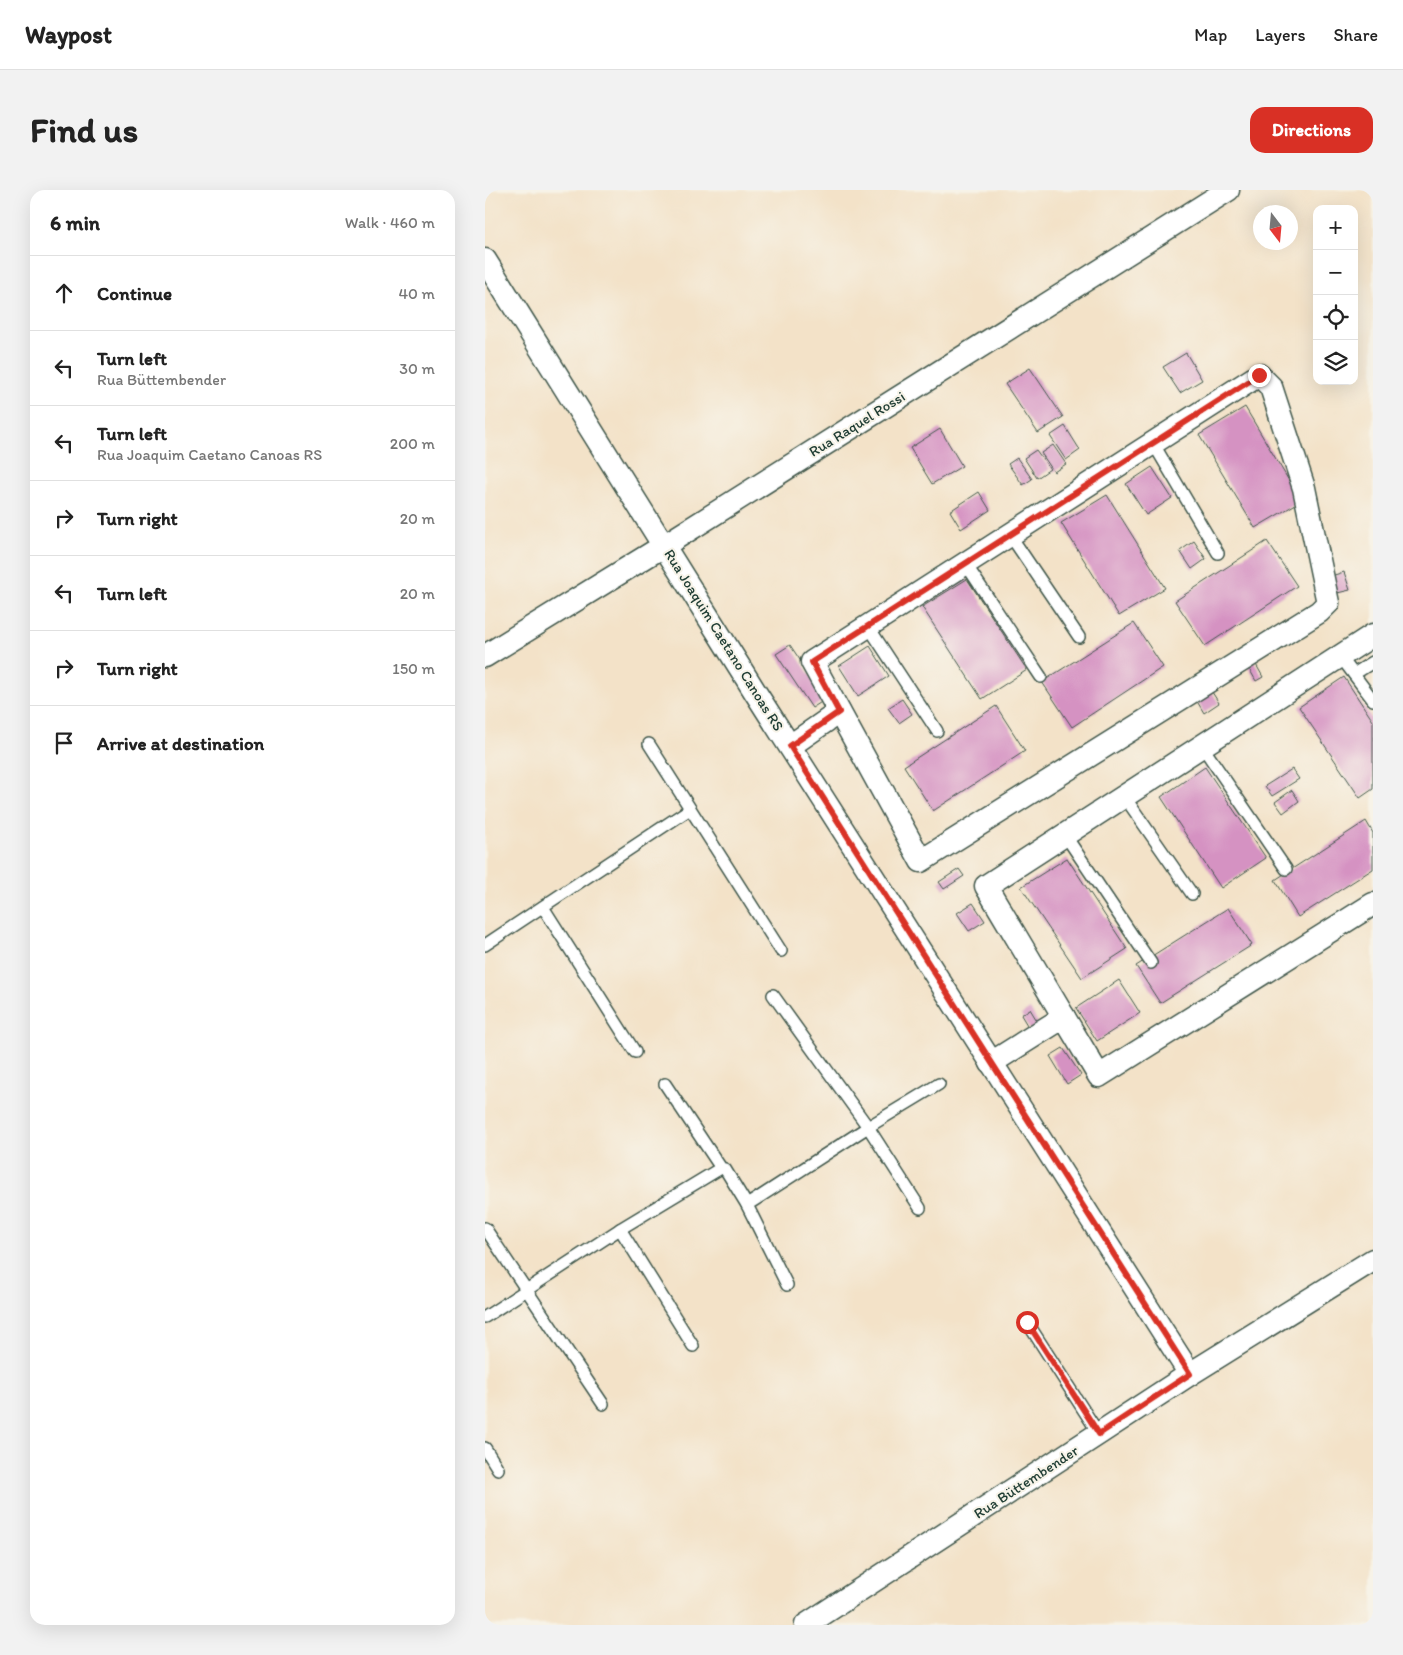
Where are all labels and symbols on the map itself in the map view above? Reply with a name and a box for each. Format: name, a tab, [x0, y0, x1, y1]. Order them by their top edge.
north arrow	[1253, 205, 1298, 250]
route end	[1248, 364, 1271, 387]
street label: Rua Raquel Rossi	[806, 387, 908, 461]
street label: Rua Joaquim Caetano Canoas RS	[660, 546, 788, 734]
route start	[1016, 1311, 1039, 1334]
street label: Rua Büttembender	[970, 1441, 1082, 1522]

